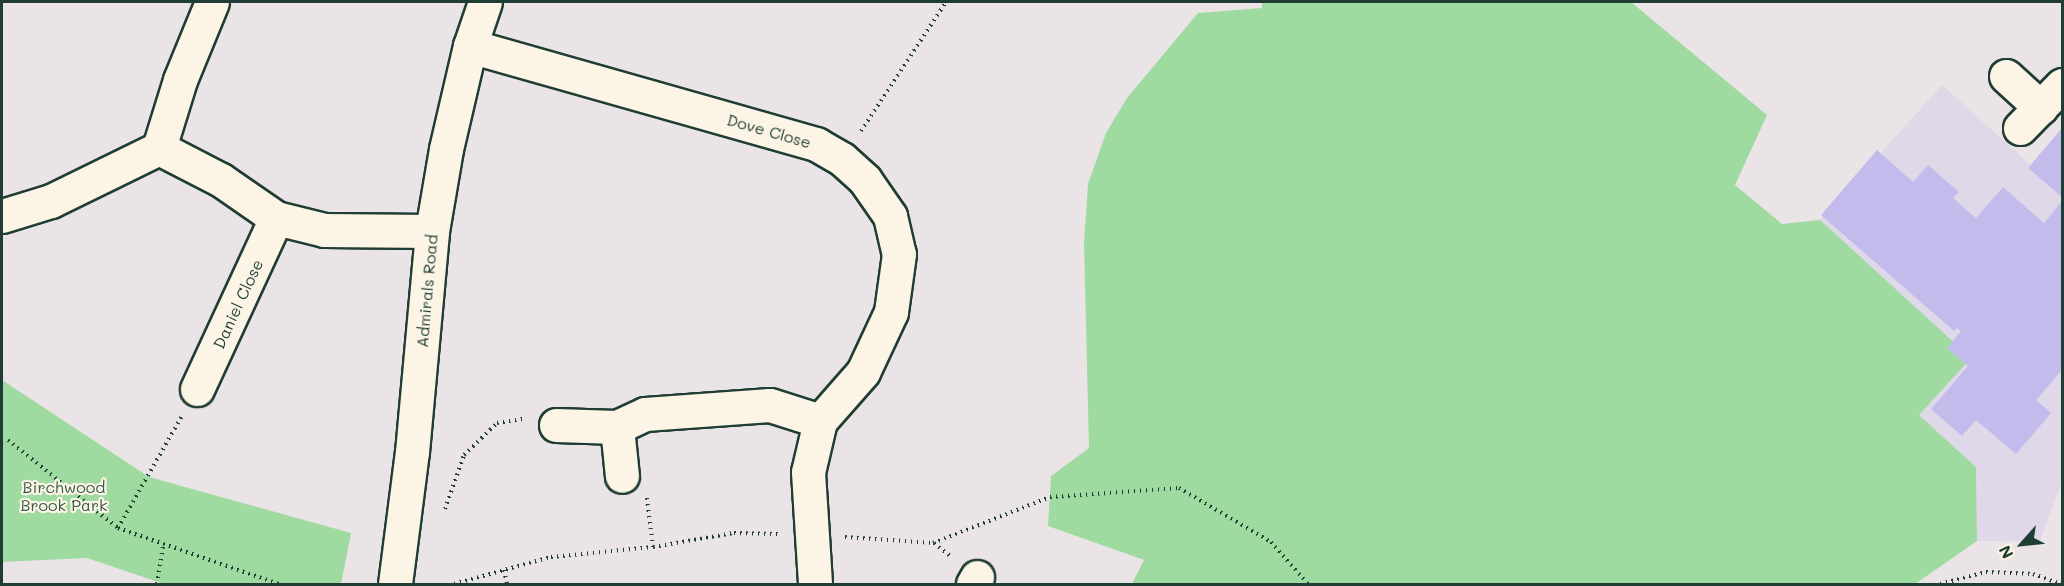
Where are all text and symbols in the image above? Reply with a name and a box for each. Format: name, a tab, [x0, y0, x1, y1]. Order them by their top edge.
street label: Dove Close	[725, 110, 813, 152]
street label: Admirals Road	[412, 234, 442, 348]
street label: Daniel Close	[209, 256, 267, 352]
park label: Birchwood Brook Park	[21, 477, 107, 515]
north arrow	[1992, 514, 2052, 574]
text: N	[1993, 542, 2018, 563]

